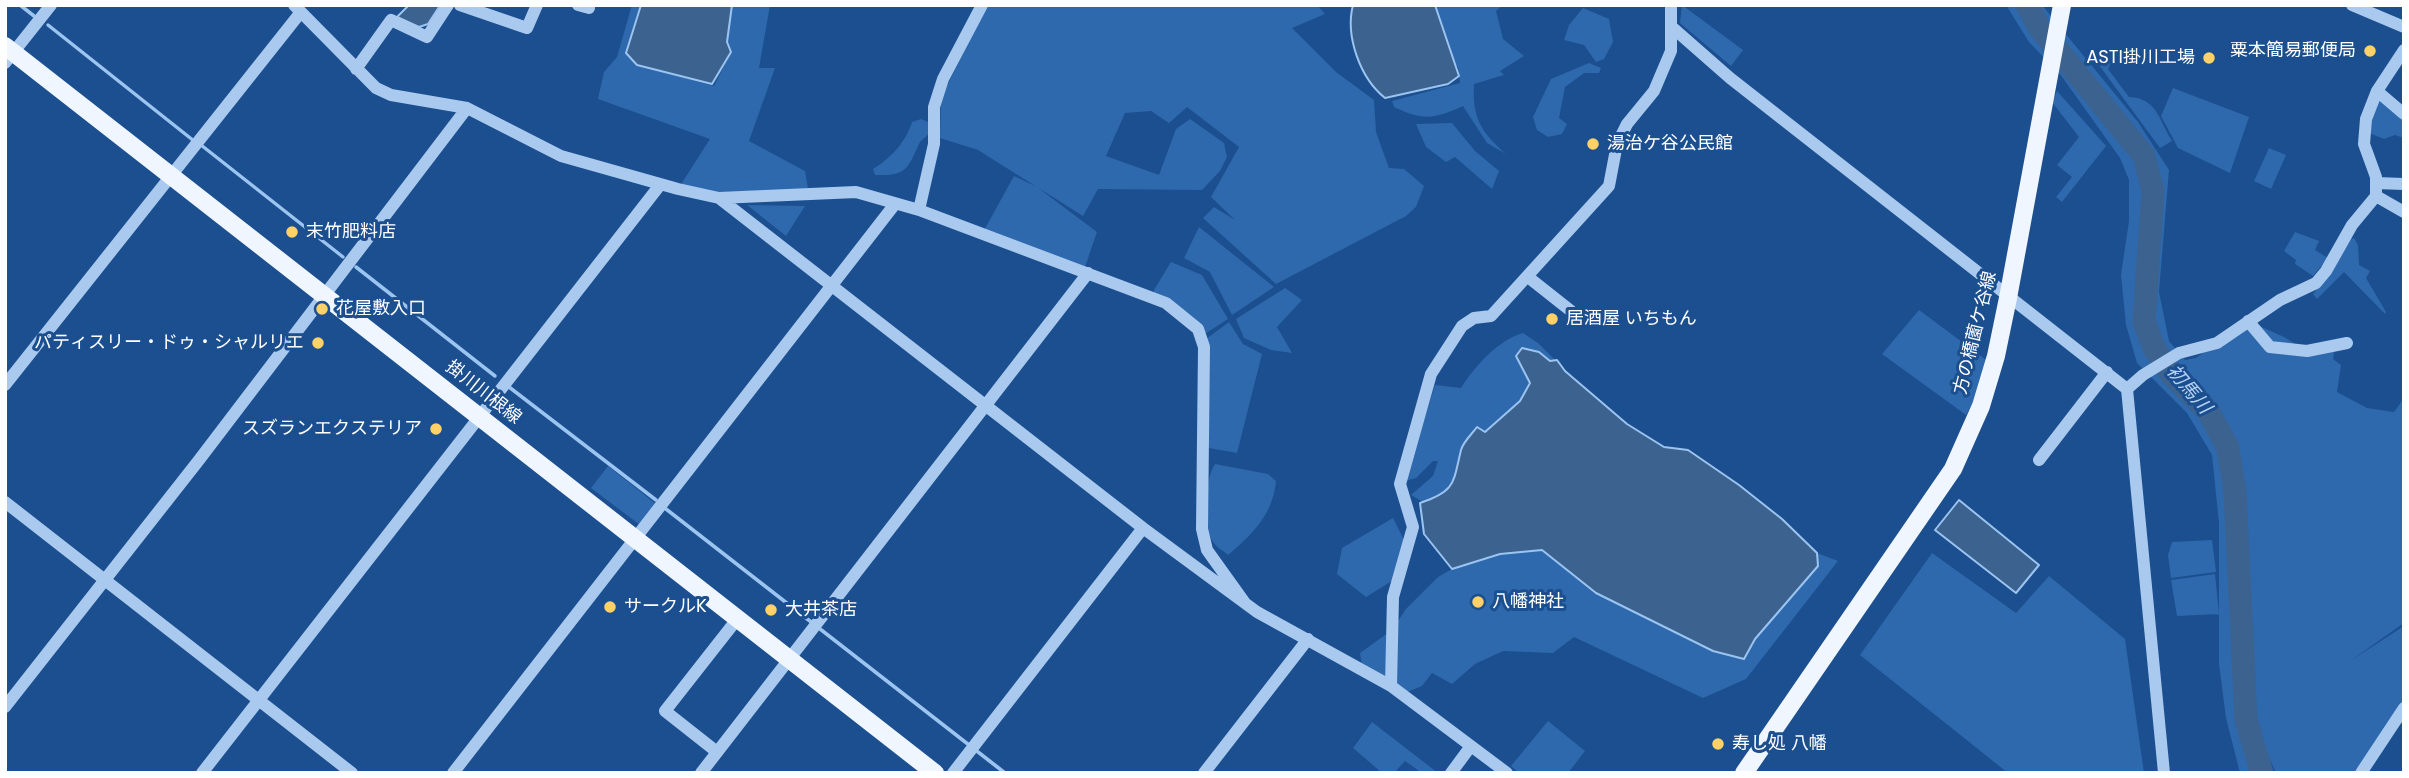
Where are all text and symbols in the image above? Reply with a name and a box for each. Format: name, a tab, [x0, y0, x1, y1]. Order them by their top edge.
place label: 粟本簡易郵便局	[2230, 40, 2356, 62]
marker: 粟本簡易郵便局	[2362, 43, 2378, 59]
place label: ASTI掛川工場	[2086, 47, 2195, 69]
marker: ASTI掛川工場	[2201, 50, 2217, 66]
place label: 湯治ケ谷公民館	[1607, 133, 1733, 155]
marker: 湯治ケ谷公民館	[1585, 136, 1601, 152]
place label: 末竹肥料店	[306, 221, 396, 243]
marker: 末竹肥料店	[284, 224, 300, 240]
street label: 方の橋薗ケ谷線	[1950, 269, 2002, 397]
place label: 花屋敷入口	[336, 298, 426, 320]
marker: 花屋敷入口	[314, 301, 330, 317]
place label: 居酒屋 いちもん	[1566, 308, 1697, 330]
marker: 居酒屋 いちもん	[1544, 311, 1560, 327]
place label: パティスリー・ドゥ・シャルリエ	[34, 332, 304, 354]
marker: パティスリー・ドゥ・シャルリエ	[310, 335, 326, 351]
street label: 掛川川根線	[441, 357, 525, 429]
water label: 初馬川	[2161, 361, 2215, 419]
place label: スズランエクステリア	[242, 418, 422, 440]
marker: スズランエクステリア	[428, 421, 444, 437]
place label: 八幡神社	[1492, 591, 1564, 613]
marker: 八幡神社	[1470, 594, 1486, 610]
place label: サークルK	[624, 596, 707, 618]
marker: サークルK	[602, 599, 618, 615]
place label: 大井茶店	[785, 599, 857, 621]
marker: 大井茶店	[763, 602, 779, 618]
place label: 寿し処 八幡	[1732, 733, 1827, 755]
marker: 寿し処 八幡	[1710, 736, 1726, 752]

